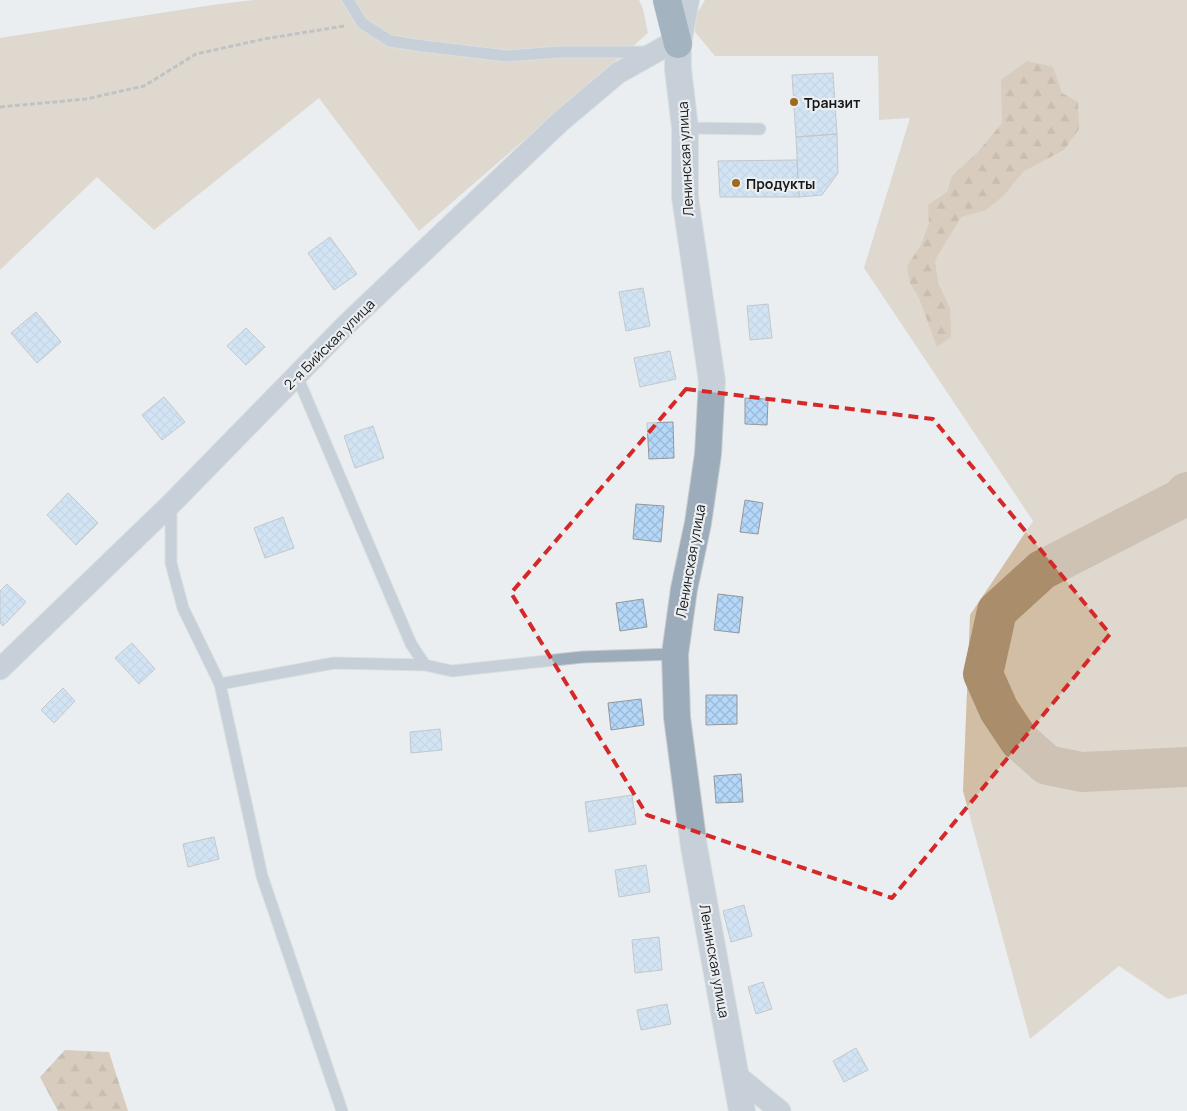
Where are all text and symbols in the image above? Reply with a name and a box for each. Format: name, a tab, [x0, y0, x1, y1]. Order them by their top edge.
place label: Транзит	[804, 93, 861, 112]
marker: Транзит	[788, 96, 800, 108]
street label: Ленинская улица	[673, 101, 697, 217]
place label: Продукты	[746, 174, 815, 193]
marker: Продукты	[730, 177, 742, 189]
street label: 2-я Бийская улица	[279, 294, 379, 394]
street label: Ленинская улица	[671, 503, 709, 619]
street label: Ленинская улица	[696, 903, 734, 1019]

